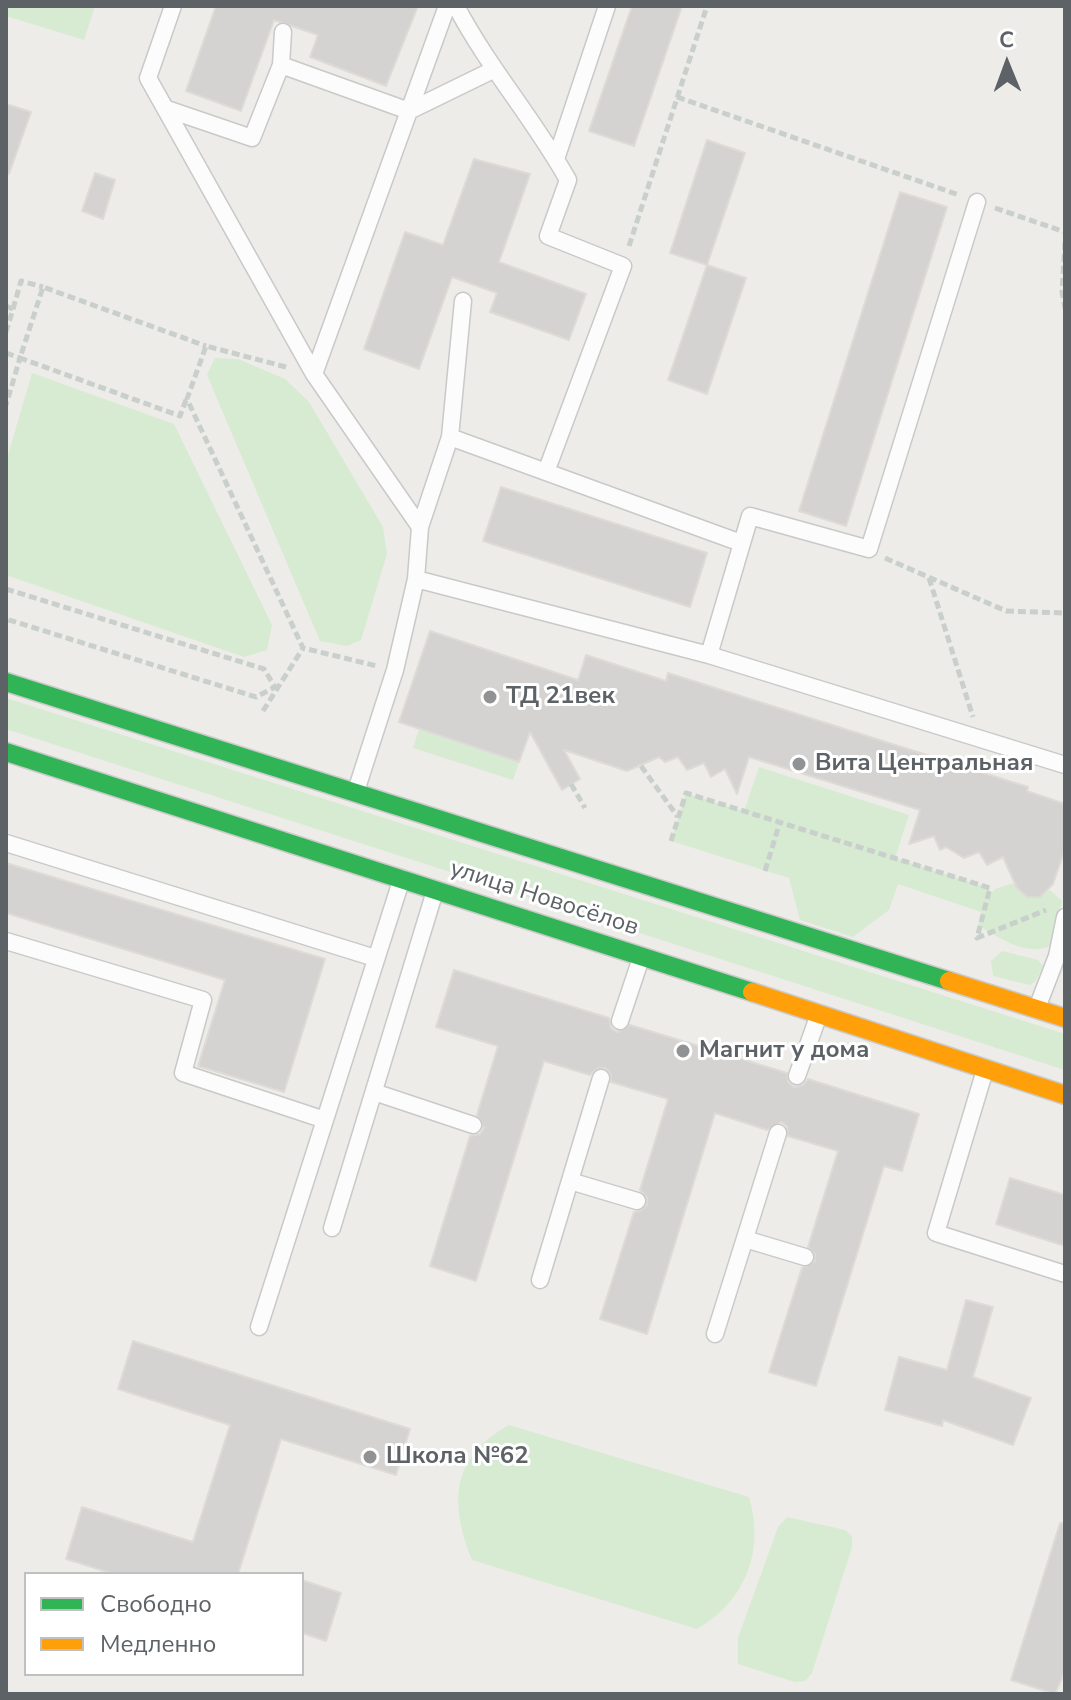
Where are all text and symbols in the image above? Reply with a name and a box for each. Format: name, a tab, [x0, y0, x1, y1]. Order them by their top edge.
north arrow	[967, 24, 1047, 104]
text: С	[999, 25, 1014, 55]
place label: ТД 21век	[506, 683, 615, 711]
marker: ТД 21век	[481, 688, 499, 706]
place label: Вита Центральная	[815, 750, 1033, 778]
marker: Вита Центральная	[790, 755, 808, 773]
street label: улица Новосёлов	[446, 855, 642, 943]
place label: Магнит у дома	[699, 1037, 870, 1065]
marker: Магнит у дома	[674, 1042, 692, 1060]
place label: Школа №62	[386, 1443, 529, 1471]
marker: Школа №62	[361, 1448, 379, 1466]
legend	[24, 1572, 304, 1676]
text: Свободно	[100, 1588, 212, 1620]
text: Медленно	[100, 1628, 216, 1660]

